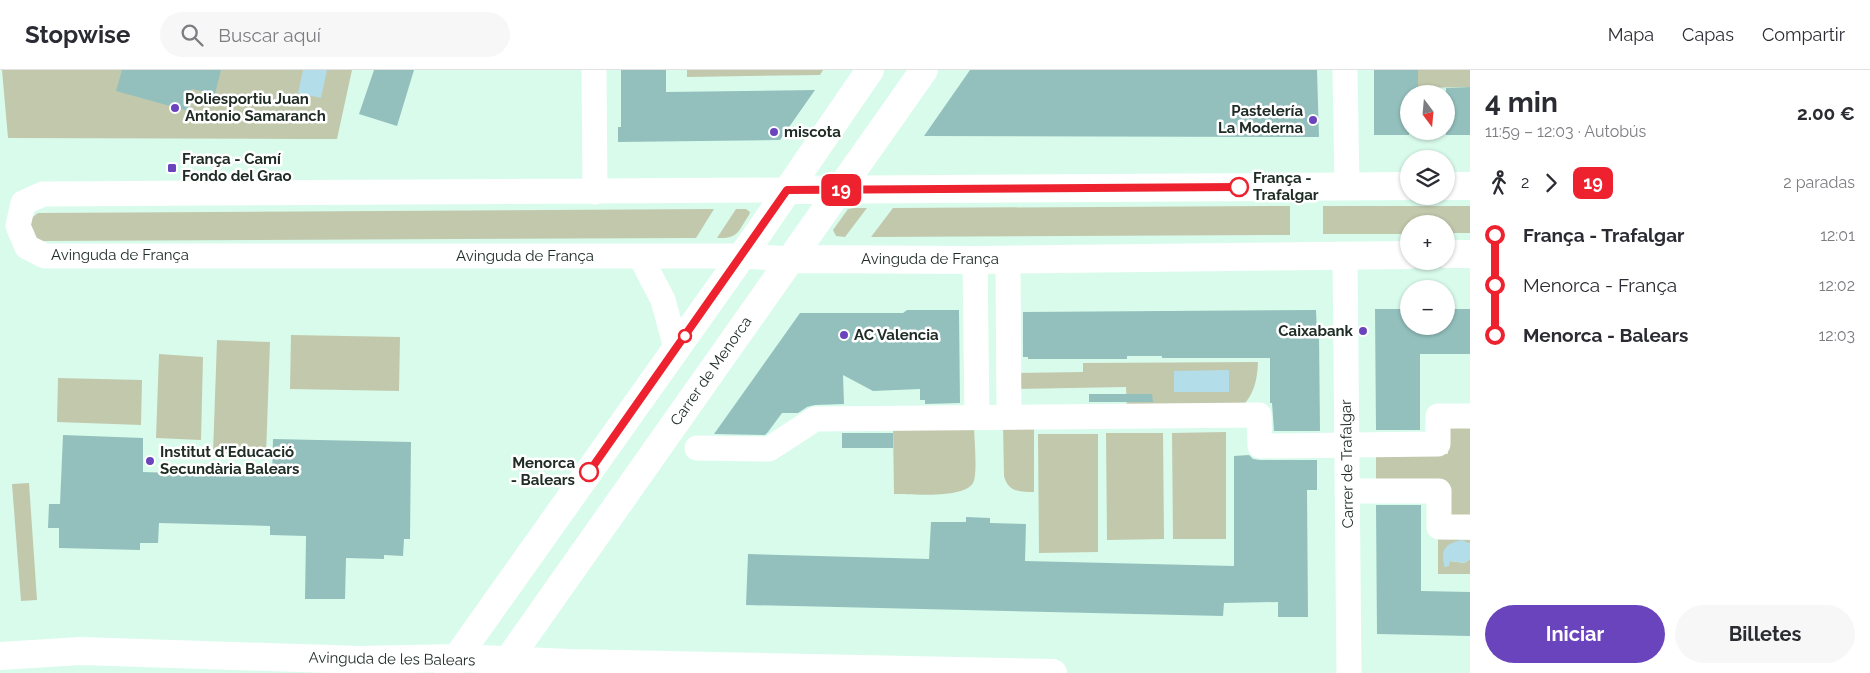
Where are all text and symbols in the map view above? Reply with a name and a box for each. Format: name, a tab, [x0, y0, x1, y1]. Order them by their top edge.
search box	[160, 12, 510, 57]
text: Stopwise	[25, 20, 130, 49]
icon: search	[178, 21, 206, 49]
text: Buscar aquí	[218, 24, 321, 46]
text: Mapa	[1608, 24, 1654, 45]
text: Capas	[1682, 24, 1734, 45]
text: Compartir	[1762, 24, 1845, 45]
north arrow	[1400, 85, 1455, 140]
map controls	[1400, 85, 1455, 335]
text: 4 min	[1485, 86, 1558, 119]
place label: Poliesportiu Juan Antonio Samaranch	[185, 90, 326, 125]
marker: Poliesportiu Juan Antonio Samaranch	[169, 102, 181, 114]
place label: Pastelería La Moderna	[1218, 102, 1303, 137]
text: 2.00 €	[1797, 102, 1855, 124]
marker: Pastelería La Moderna	[1307, 114, 1319, 126]
text: 11:59 – 12:03 · Autobús	[1485, 122, 1646, 141]
place label: miscota	[784, 123, 841, 141]
marker: miscota	[768, 126, 780, 138]
place label: França - Camí Fondo del Grao	[182, 150, 292, 185]
button: layers	[1400, 150, 1455, 205]
marker: França - Camí Fondo del Grao	[166, 162, 178, 174]
place label: França - Trafalgar	[1253, 169, 1319, 204]
icon: walk	[1485, 169, 1513, 197]
icon: forward	[1537, 169, 1565, 197]
text: 19	[1583, 172, 1603, 193]
text: 2	[1521, 173, 1529, 192]
text: 2 paradas	[1783, 173, 1855, 192]
line badge: 19	[818, 174, 864, 206]
marker: França - Trafalgar	[1229, 177, 1249, 197]
text: 19	[831, 179, 851, 200]
button: +	[1400, 215, 1455, 270]
text: França - Trafalgar	[1523, 224, 1684, 246]
text: 12:01	[1820, 226, 1855, 245]
street label: Avinguda de França	[51, 246, 189, 264]
street label: Avinguda de França	[456, 247, 594, 265]
street label: Avinguda de França	[861, 250, 999, 268]
text: Menorca - França	[1523, 274, 1677, 296]
text: 12:02	[1819, 276, 1855, 295]
button: −	[1400, 280, 1455, 335]
street label: Carrer de Menorca	[667, 313, 755, 429]
place label: Caixabank	[1278, 322, 1354, 340]
text: Menorca - Balears	[1523, 324, 1688, 346]
marker: Caixabank	[1357, 325, 1369, 337]
place label: AC Valencia	[854, 326, 939, 344]
text: 12:03	[1818, 326, 1855, 345]
unlabelled marker	[678, 329, 692, 343]
marker: AC Valencia	[838, 329, 850, 341]
street label: Carrer de Trafalgar	[1337, 399, 1357, 529]
place label: Institut d'Educació Secundària Balears	[160, 443, 299, 478]
place label: Menorca - Balears	[511, 454, 575, 489]
marker: Institut d'Educació Secundària Balears	[144, 455, 156, 467]
marker: Menorca - Balears	[579, 462, 599, 482]
button: Iniciar	[1485, 605, 1665, 663]
button: Billetes	[1675, 605, 1855, 663]
street label: Avinguda de les Balears	[308, 649, 476, 669]

